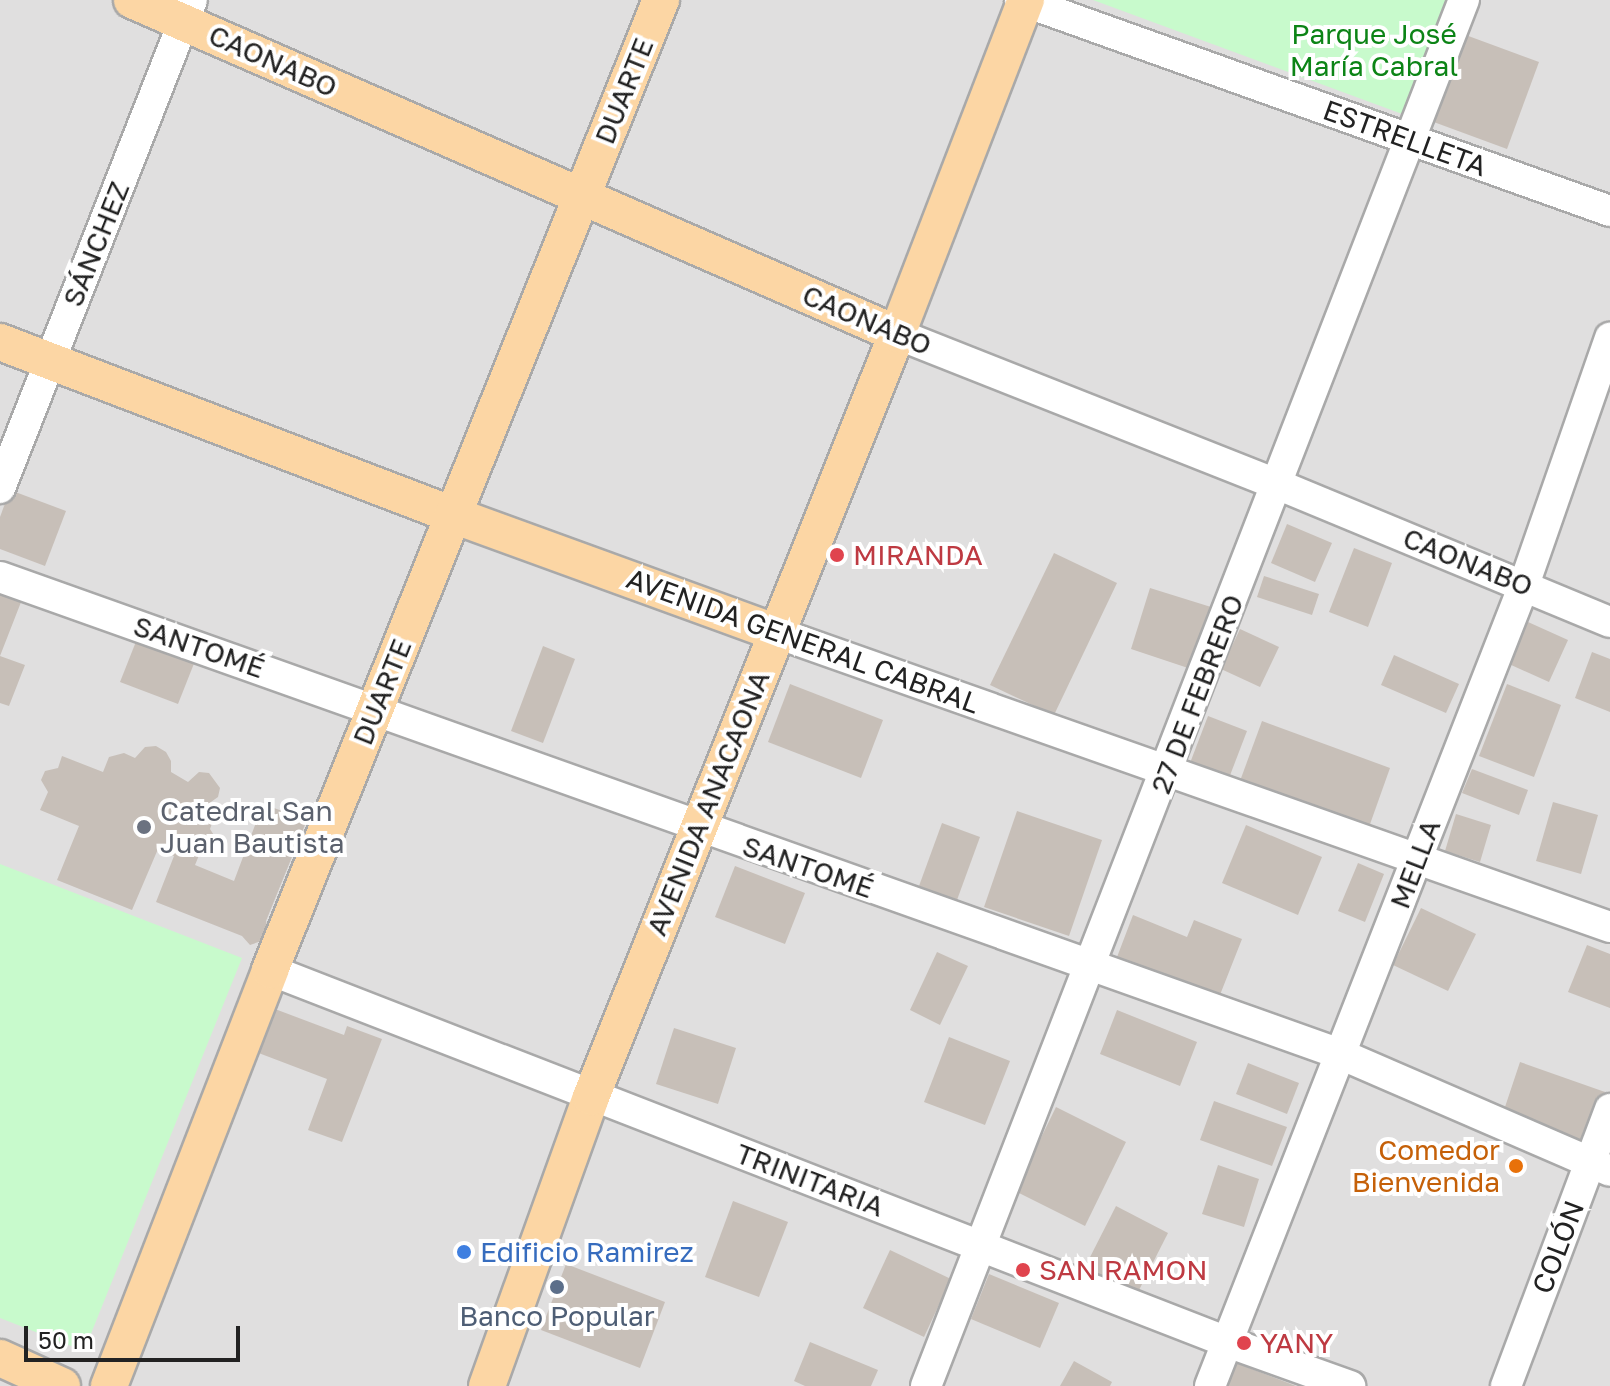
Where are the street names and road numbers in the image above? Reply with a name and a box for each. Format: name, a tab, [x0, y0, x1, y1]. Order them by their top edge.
street label: CAONABO	[204, 18, 342, 104]
street label: DUARTE	[588, 33, 660, 149]
street label: ESTRELLETA	[1319, 93, 1491, 183]
street label: SÁNCHEZ	[56, 177, 136, 311]
street label: CAONABO	[797, 278, 937, 362]
street label: CAONABO	[1398, 521, 1538, 603]
street label: AVENIDA GENERAL CABRAL	[622, 561, 984, 721]
street label: 27 DE FEBRERO	[1144, 590, 1250, 798]
street label: SANTOMÉ	[129, 609, 269, 685]
street label: DUARTE	[346, 634, 418, 750]
street label: AVENIDA ANACAONA	[639, 666, 777, 940]
street label: MELLA	[1383, 815, 1447, 913]
street label: SANTOMÉ	[738, 829, 878, 905]
street label: TRINITARIA	[731, 1136, 889, 1224]
street label: COLÓN	[1525, 1196, 1591, 1298]

